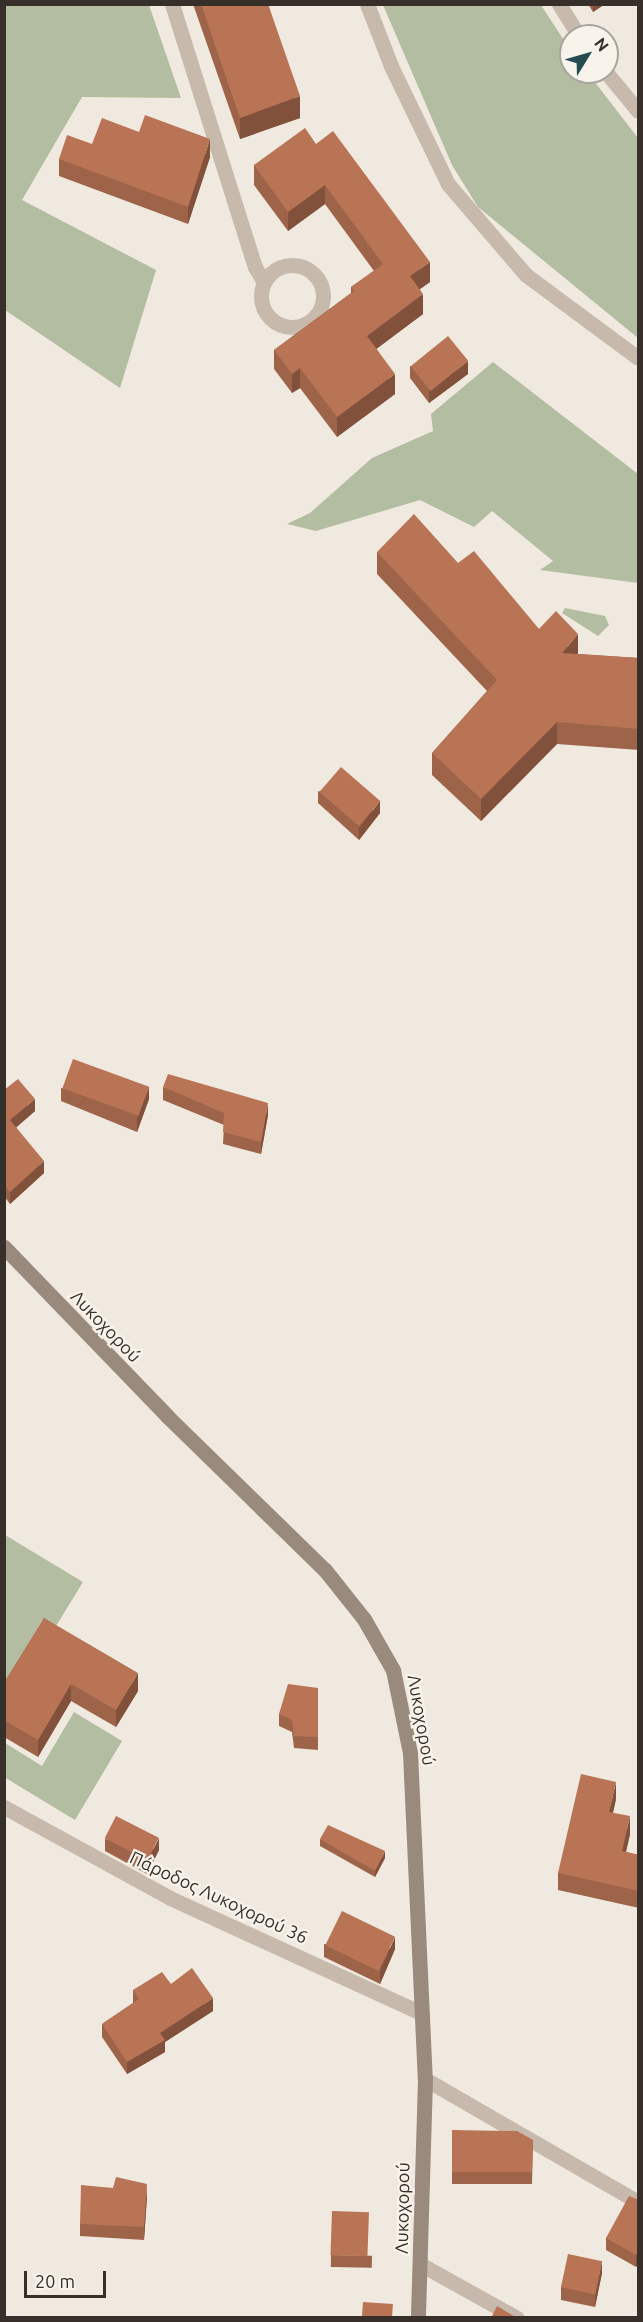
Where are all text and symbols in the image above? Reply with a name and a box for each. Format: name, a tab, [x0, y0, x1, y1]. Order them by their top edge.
north arrow	[559, 24, 619, 84]
text: N	[591, 34, 613, 55]
street label: Λυκοχορού	[66, 1286, 146, 1366]
street label: Λυκοχορού	[403, 1673, 441, 1767]
street label: Πάροδος Λυκοχορού 36	[127, 1846, 311, 1948]
street label: Λυκοχορού	[390, 2162, 414, 2254]
scale bar	[27, 2259, 110, 2297]
text: 20 m	[35, 2271, 75, 2291]

